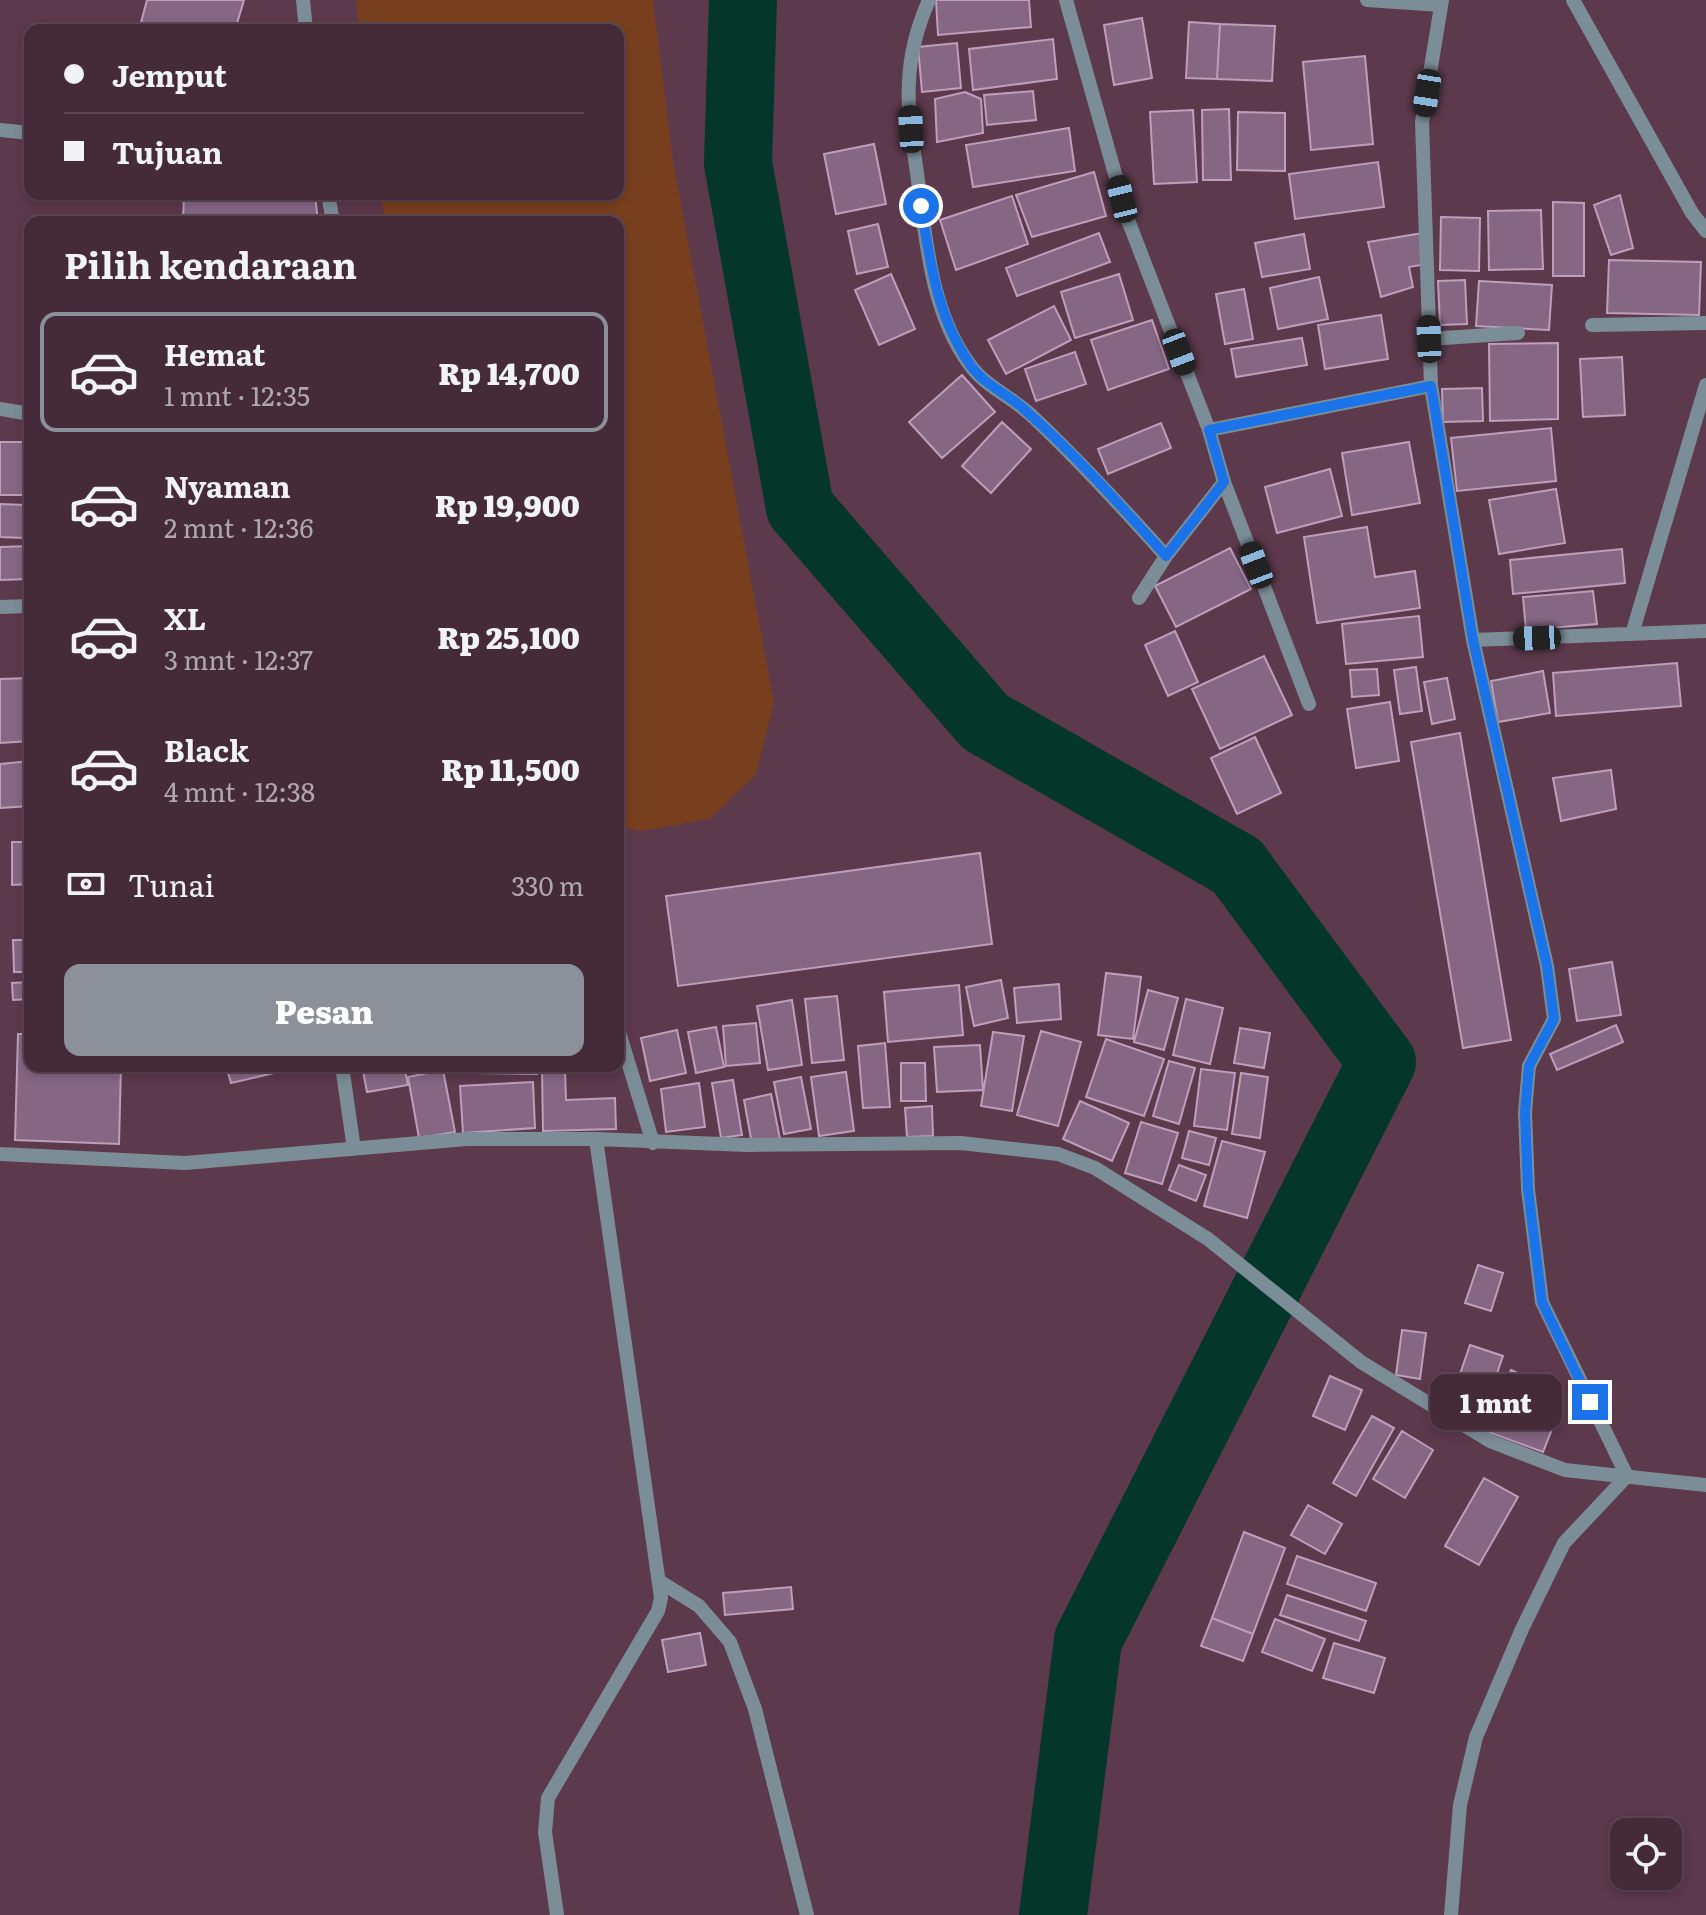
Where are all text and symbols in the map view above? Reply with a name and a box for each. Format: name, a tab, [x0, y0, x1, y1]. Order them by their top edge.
text: Jemput	[112, 52, 227, 96]
car	[1411, 67, 1443, 119]
car	[898, 104, 924, 154]
text: Tujuan	[112, 129, 223, 173]
car	[1105, 173, 1139, 225]
route start	[903, 188, 939, 224]
text: Pilih kendaraan	[64, 237, 357, 290]
car	[1416, 315, 1442, 363]
car	[1159, 325, 1199, 379]
text: Hemat	[164, 331, 265, 375]
icon: car	[68, 336, 140, 408]
text: Rp 14,700	[438, 350, 580, 394]
text: 1 mnt · 12:35	[164, 375, 310, 414]
text: Nyaman	[164, 463, 291, 507]
icon: car	[68, 468, 140, 540]
text: Rp 19,900	[435, 482, 580, 526]
text: 2 mnt · 12:36	[164, 507, 314, 546]
car	[1236, 538, 1276, 592]
text: XL	[164, 595, 206, 639]
icon: car	[68, 600, 140, 672]
text: Rp 25,100	[437, 614, 580, 658]
car	[1513, 625, 1561, 651]
text: 3 mnt · 12:37	[164, 639, 313, 678]
text: Black	[164, 727, 249, 771]
icon: car	[68, 732, 140, 804]
text: Rp 11,500	[441, 746, 580, 790]
text: 4 mnt · 12:38	[164, 771, 315, 810]
icon: cash	[64, 862, 108, 906]
text: Tunai	[128, 862, 215, 906]
text: 330 m	[511, 865, 584, 904]
button: Pesan	[64, 964, 584, 1056]
callout: 1 mnt	[1430, 1374, 1562, 1430]
text: 1 mnt	[1460, 1382, 1532, 1421]
route end	[1572, 1384, 1608, 1420]
map controls	[1610, 1818, 1682, 1890]
button: locate	[1610, 1818, 1682, 1890]

